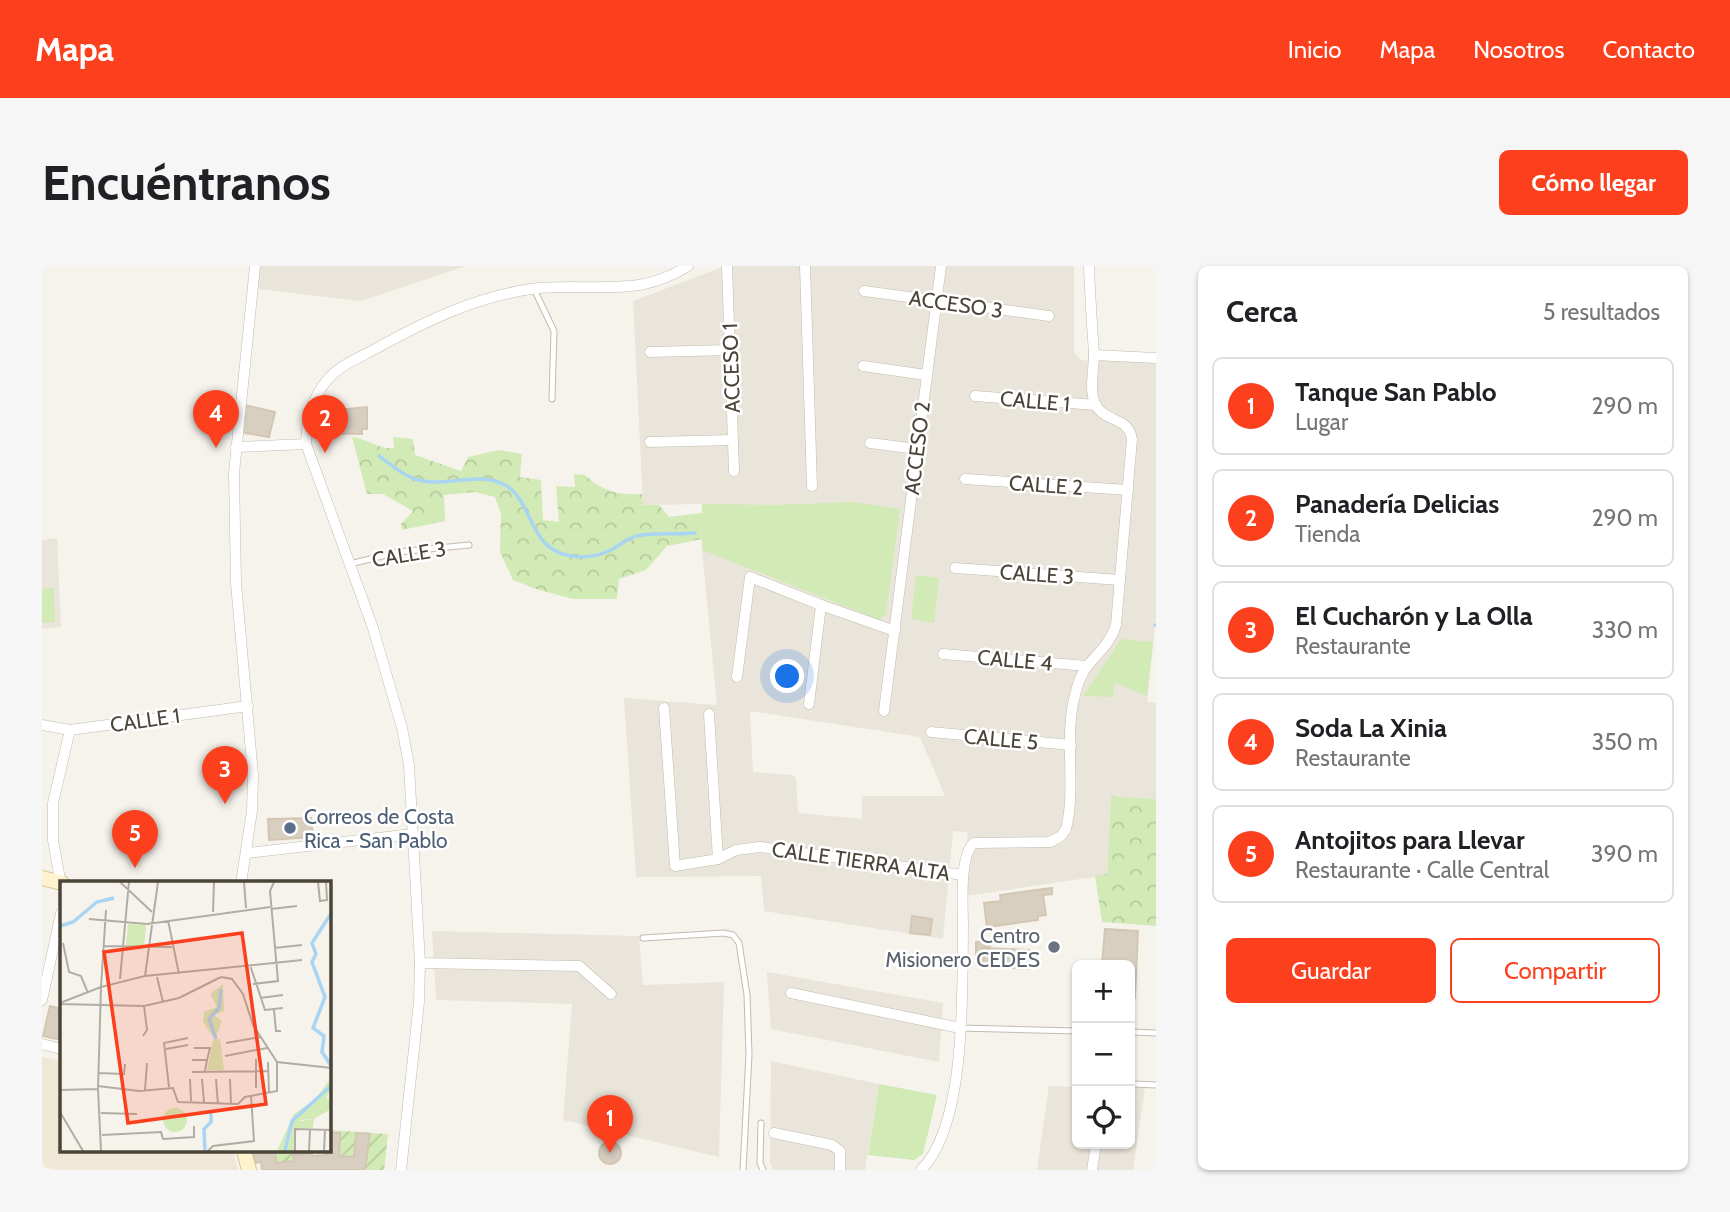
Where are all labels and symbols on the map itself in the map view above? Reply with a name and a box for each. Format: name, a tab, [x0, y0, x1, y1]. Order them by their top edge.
street label: ACCESO 3	[908, 285, 1004, 323]
street label: ACCESO 1	[717, 323, 745, 413]
street label: CALLE 1	[999, 385, 1071, 417]
pin: 4	[193, 390, 239, 448]
pin: 2	[302, 395, 348, 453]
street label: ACCESO 2	[899, 400, 935, 496]
street label: CALLE 2	[1008, 470, 1084, 500]
street label: CALLE 3	[370, 536, 448, 572]
street label: CALLE 3	[999, 559, 1075, 589]
street label: CALLE 4	[976, 644, 1054, 676]
your location	[770, 659, 804, 693]
street label: CALLE 1	[109, 703, 181, 737]
street label: CALLE 5	[963, 723, 1039, 755]
pin: 3	[202, 746, 248, 804]
place label: Correos de Costa Rica - San Pablo	[304, 804, 454, 853]
pin: 5	[112, 810, 158, 868]
marker: Correos de Costa Rica - San Pablo	[282, 820, 298, 836]
street label: CALLE TIERRA ALTA	[770, 836, 952, 886]
inset map	[60, 881, 331, 1152]
place label: Centro Misionero CEDES	[885, 923, 1040, 972]
marker: Centro Misionero CEDES	[1046, 939, 1062, 955]
pin: 1	[587, 1095, 633, 1153]

